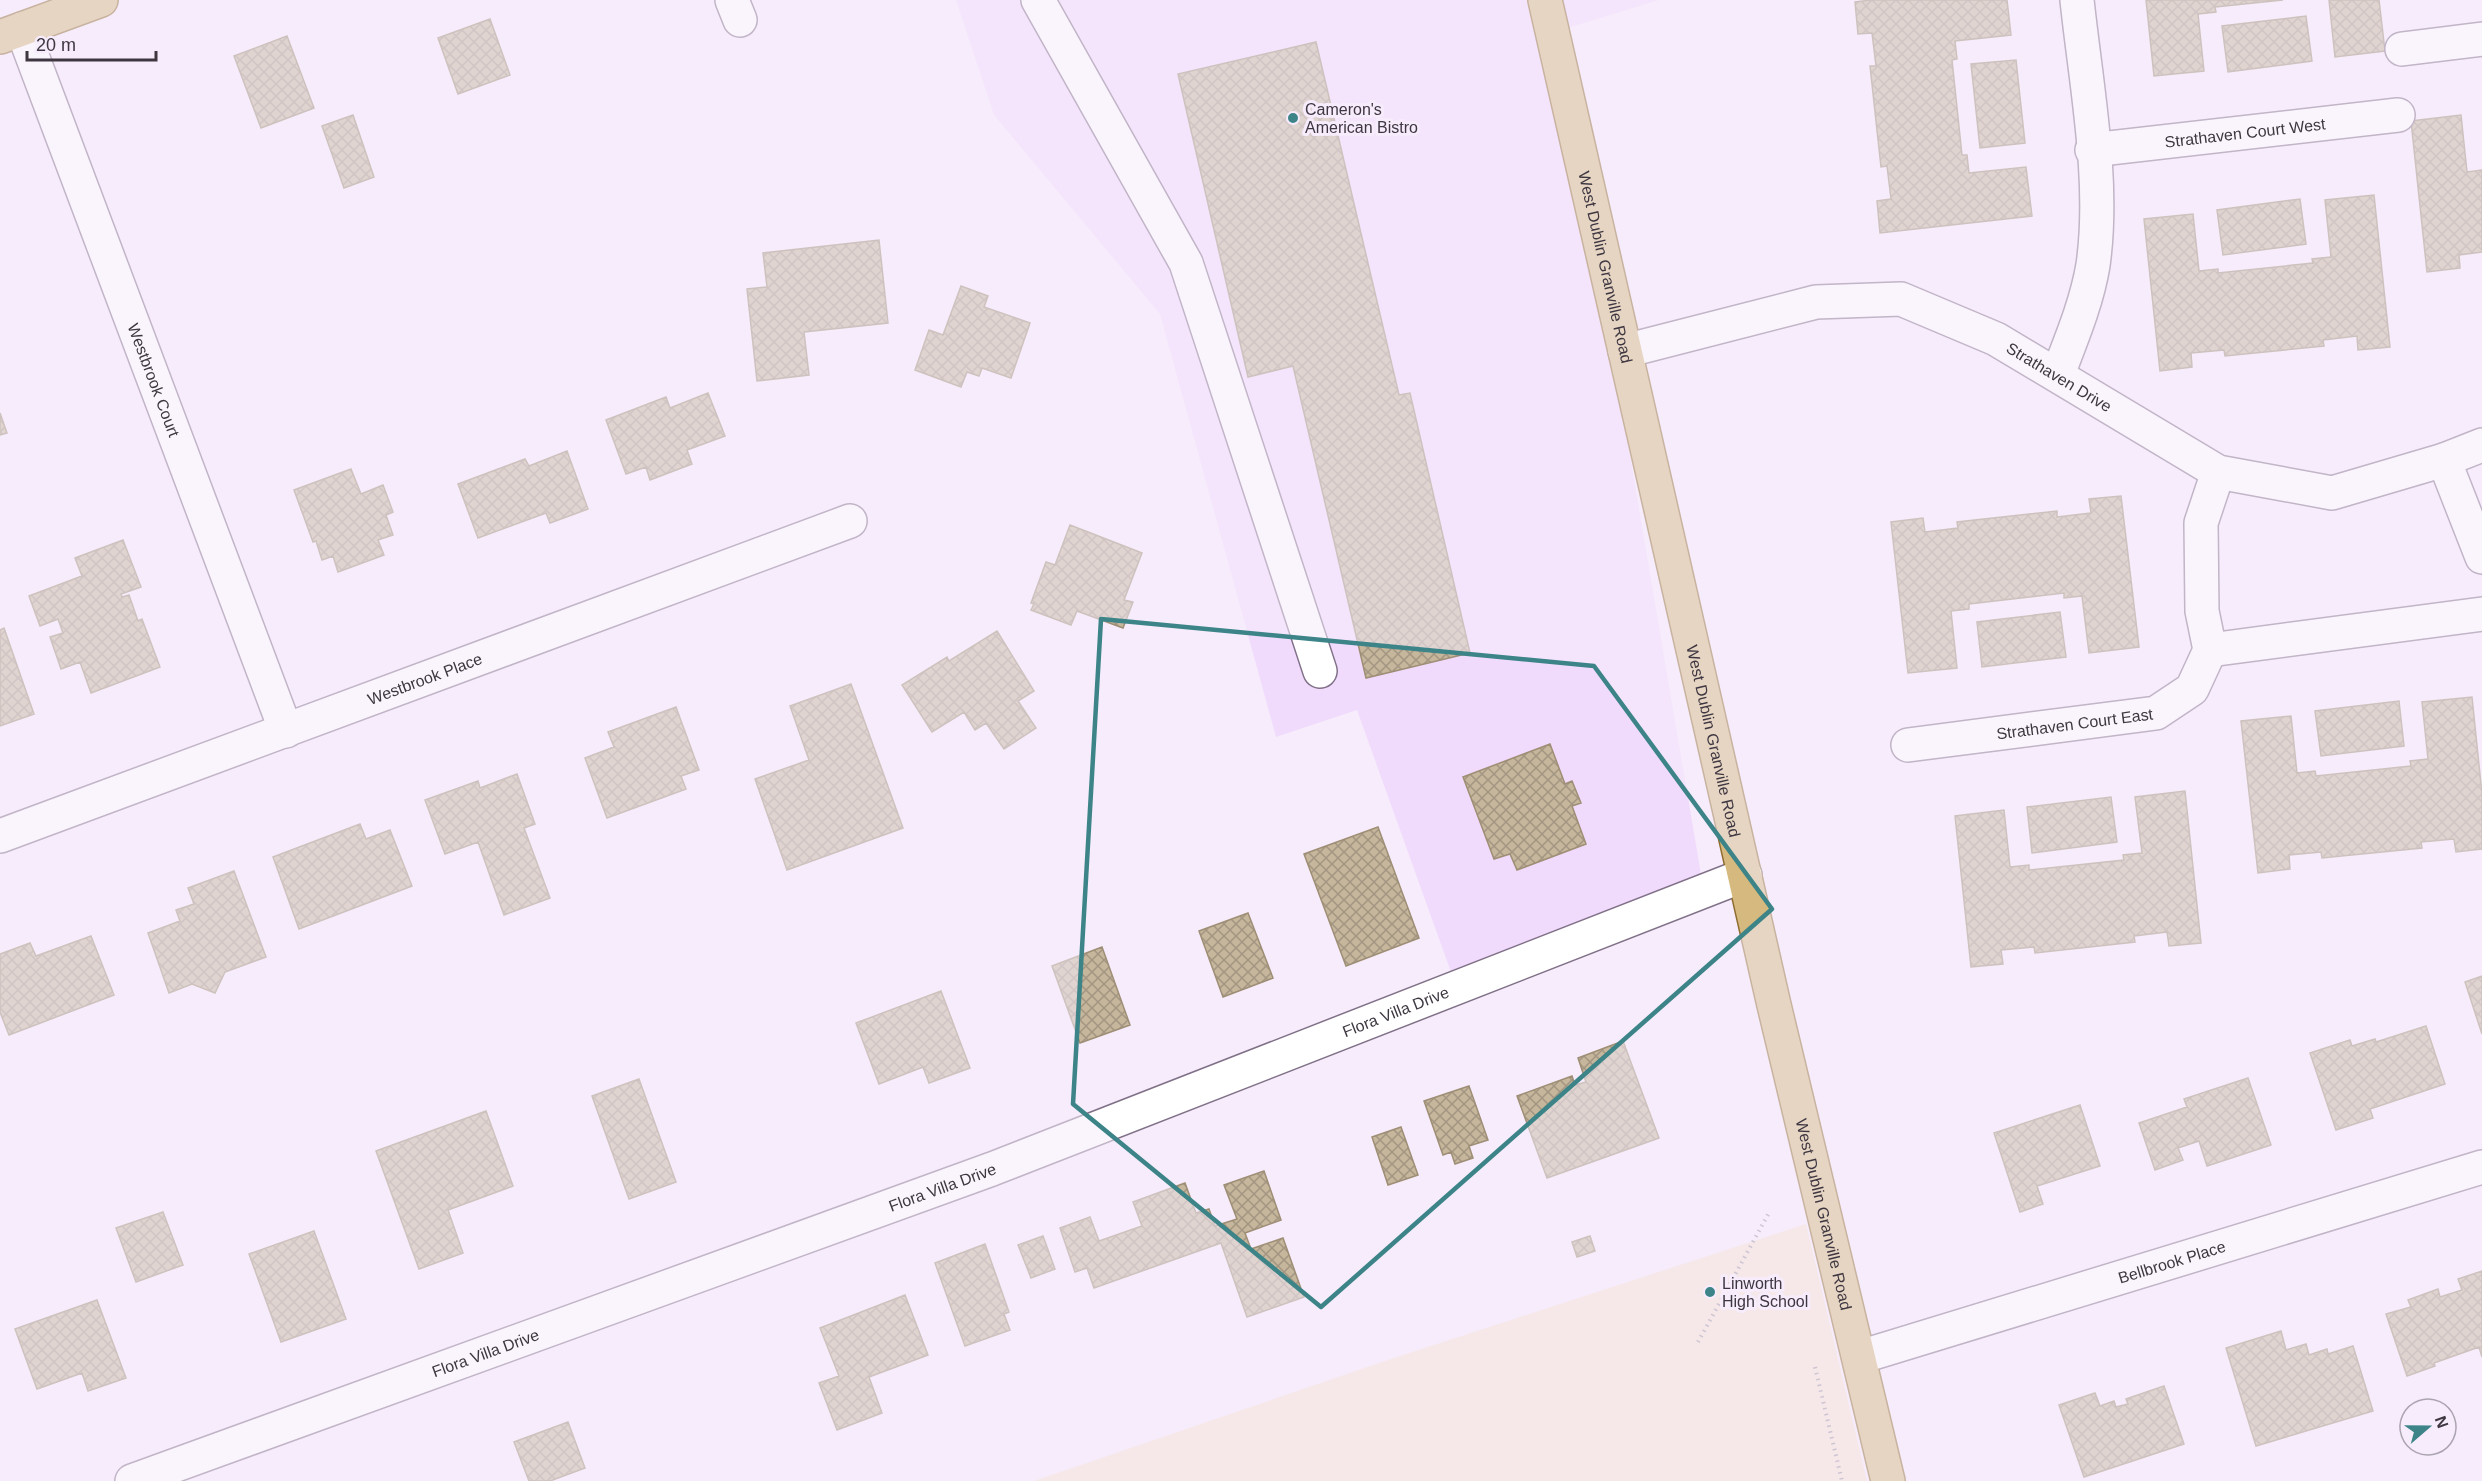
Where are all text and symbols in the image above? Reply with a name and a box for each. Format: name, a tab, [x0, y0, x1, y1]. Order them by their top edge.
scale bar	[27, 24, 156, 62]
text: 20 m	[36, 35, 76, 55]
place label: Cameron's American Bistro	[1305, 101, 1418, 136]
marker: Cameron's American Bistro	[1286, 111, 1300, 125]
street label: Strathaven Court West	[2164, 115, 2327, 150]
street label: West Dublin Granville Road	[1576, 170, 1636, 365]
street label: Westbrook Court	[125, 321, 183, 440]
street label: Strathaven Drive	[2004, 339, 2115, 415]
street label: West Dublin Granville Road	[1684, 643, 1744, 839]
street label: Westbrook Place	[365, 650, 484, 708]
street label: Strathaven Court East	[1995, 705, 2154, 742]
street label: Flora Villa Drive	[1340, 983, 1451, 1040]
street label: West Dublin Granville Road	[1793, 1117, 1855, 1312]
street label: Flora Villa Drive	[886, 1160, 998, 1214]
street label: Bellbrook Place	[2116, 1237, 2228, 1286]
place label: Linworth High School	[1722, 1275, 1808, 1310]
marker: Linworth High School	[1703, 1285, 1717, 1299]
street label: Flora Villa Drive	[430, 1326, 541, 1380]
north arrow	[2398, 1397, 2458, 1457]
text: N	[2432, 1414, 2452, 1430]

